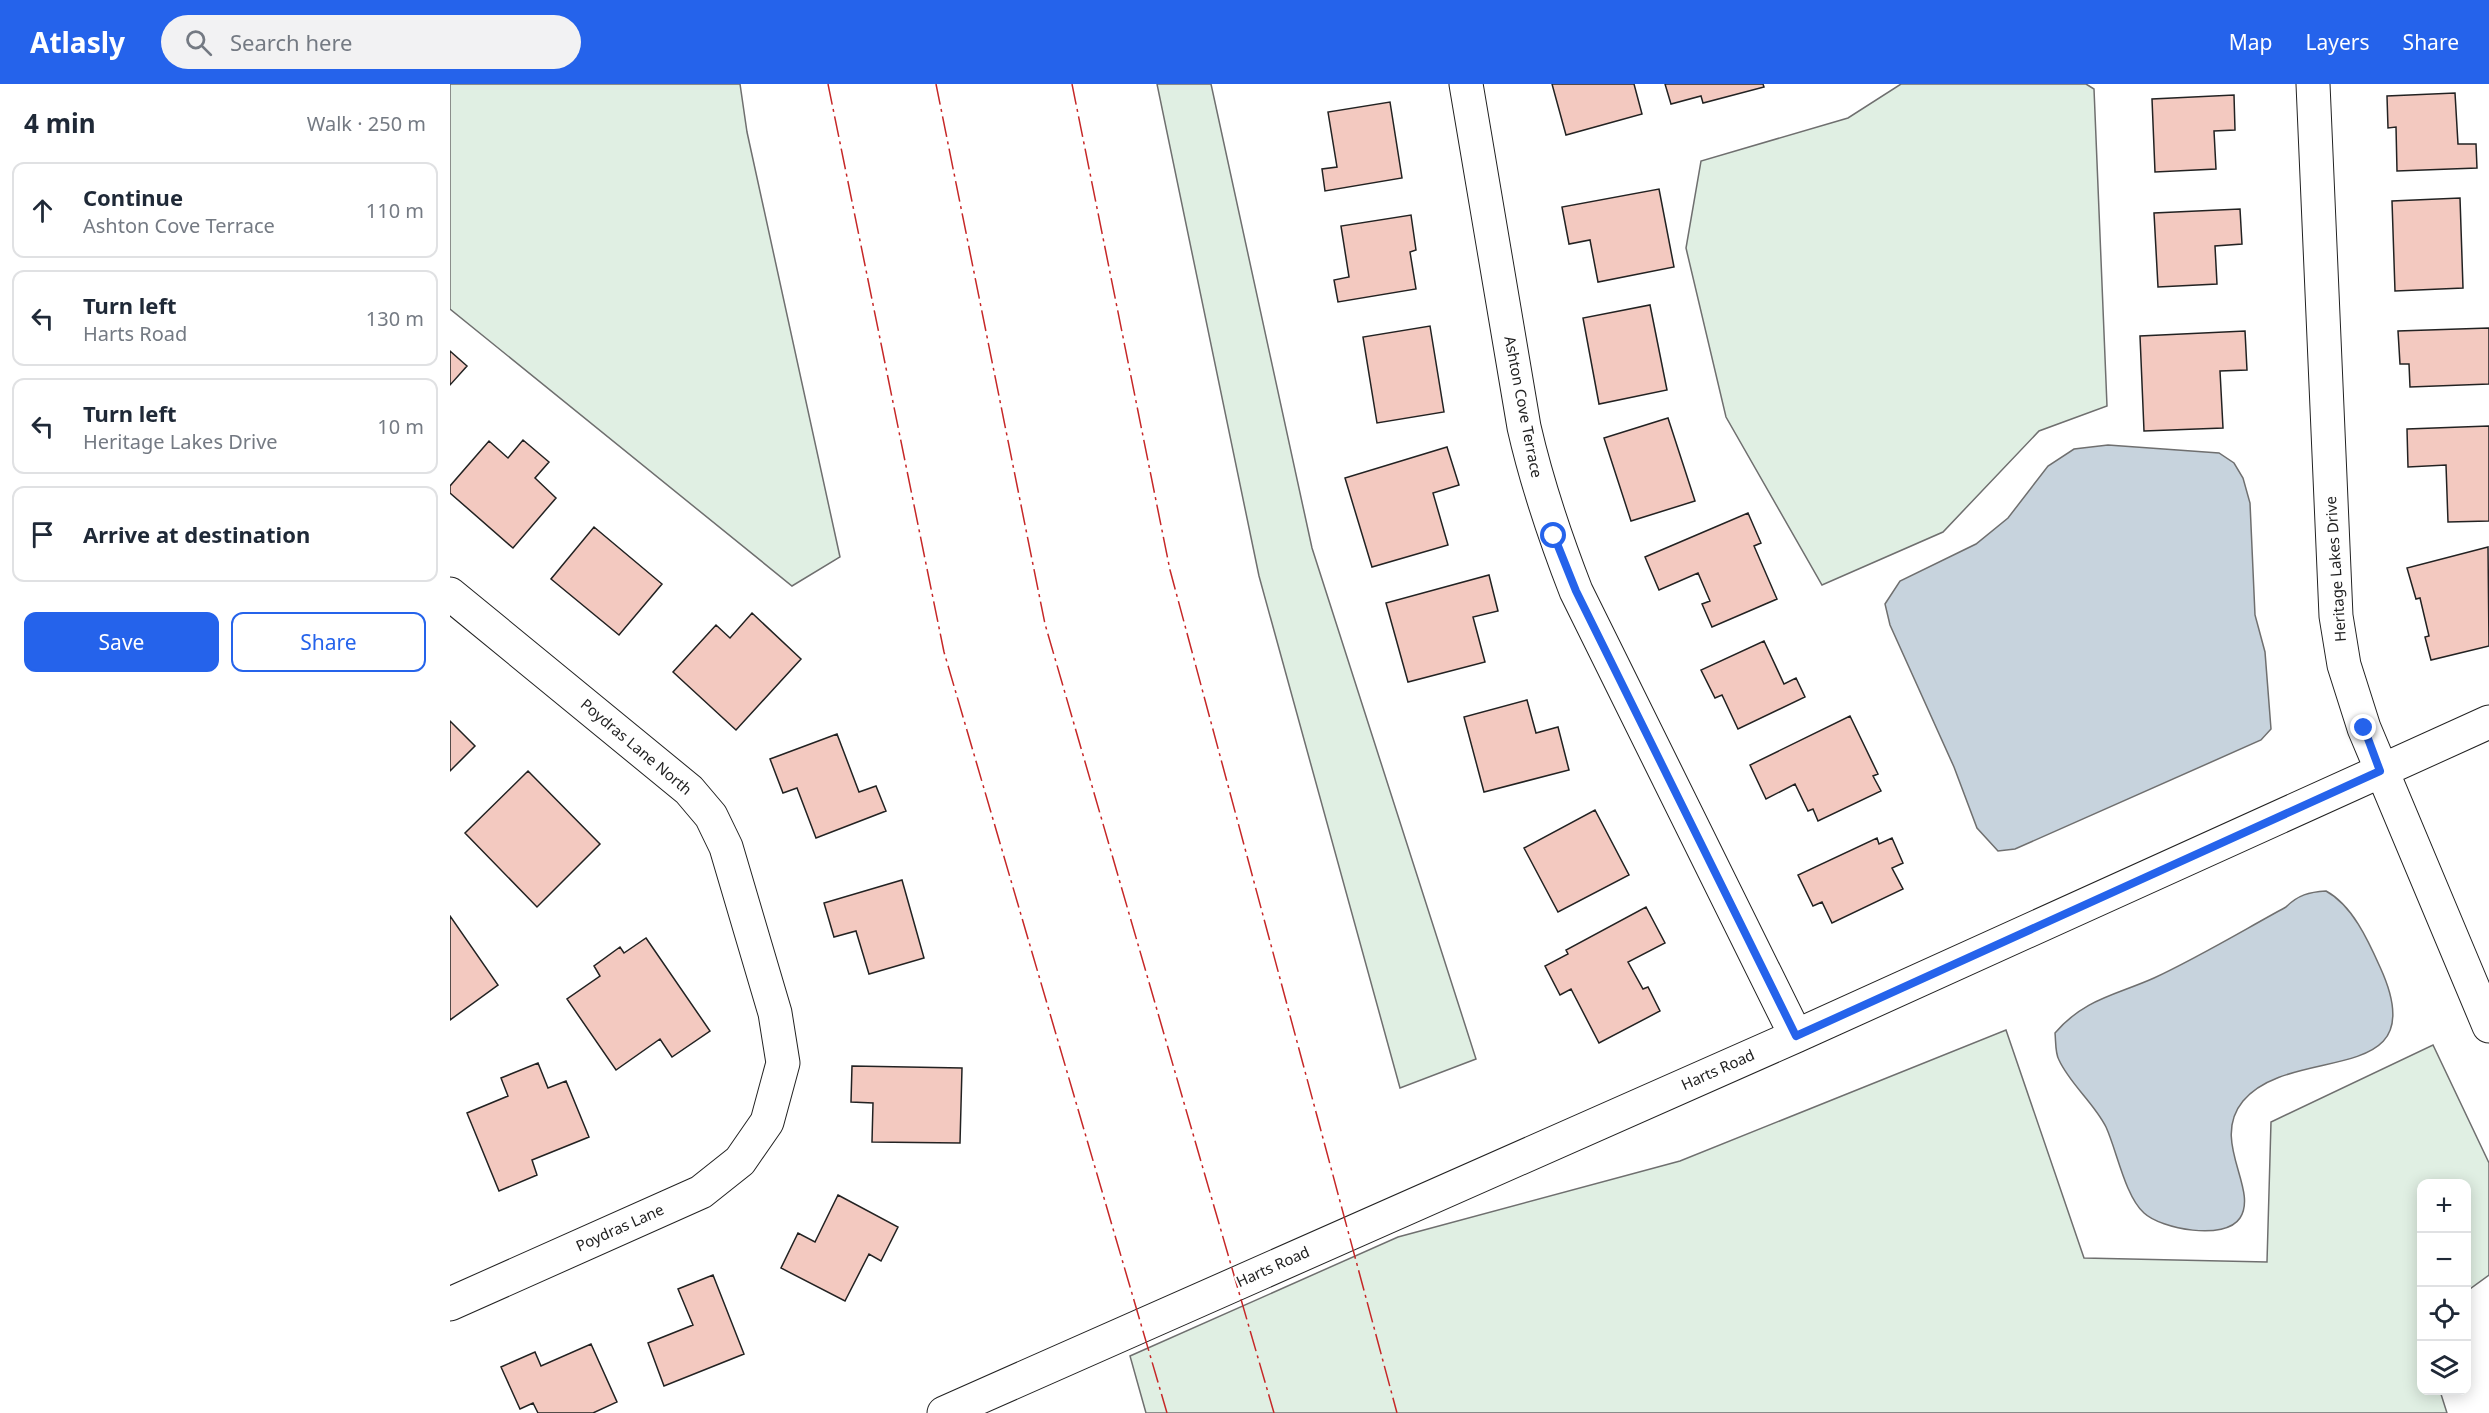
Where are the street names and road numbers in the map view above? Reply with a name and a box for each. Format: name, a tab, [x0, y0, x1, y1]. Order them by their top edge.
street label: Ashton Cove Terrace	[1500, 334, 1548, 479]
street label: Heritage Lakes Drive	[2320, 496, 2350, 643]
street label: Poydras Lane North	[577, 694, 696, 799]
street label: Harts Road	[1678, 1044, 1757, 1094]
street label: Poydras Lane	[573, 1199, 667, 1255]
street label: Harts Road	[1233, 1241, 1312, 1291]

